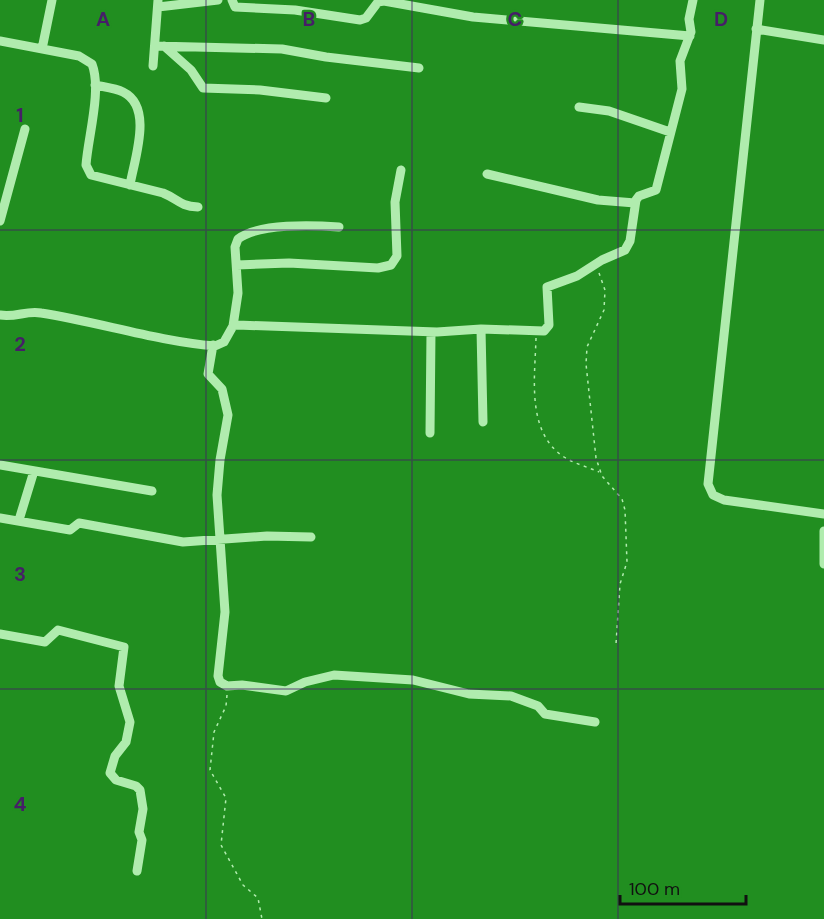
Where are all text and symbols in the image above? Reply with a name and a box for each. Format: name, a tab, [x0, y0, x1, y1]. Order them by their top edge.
text: A	[96, 6, 110, 32]
text: B	[303, 6, 315, 32]
text: C	[508, 6, 522, 32]
text: D	[714, 6, 728, 32]
text: 1	[16, 102, 24, 128]
text: 2	[14, 331, 26, 357]
text: 3	[14, 561, 26, 587]
text: 4	[14, 791, 27, 817]
scale bar	[620, 868, 746, 906]
text: 100 m	[629, 877, 680, 901]

